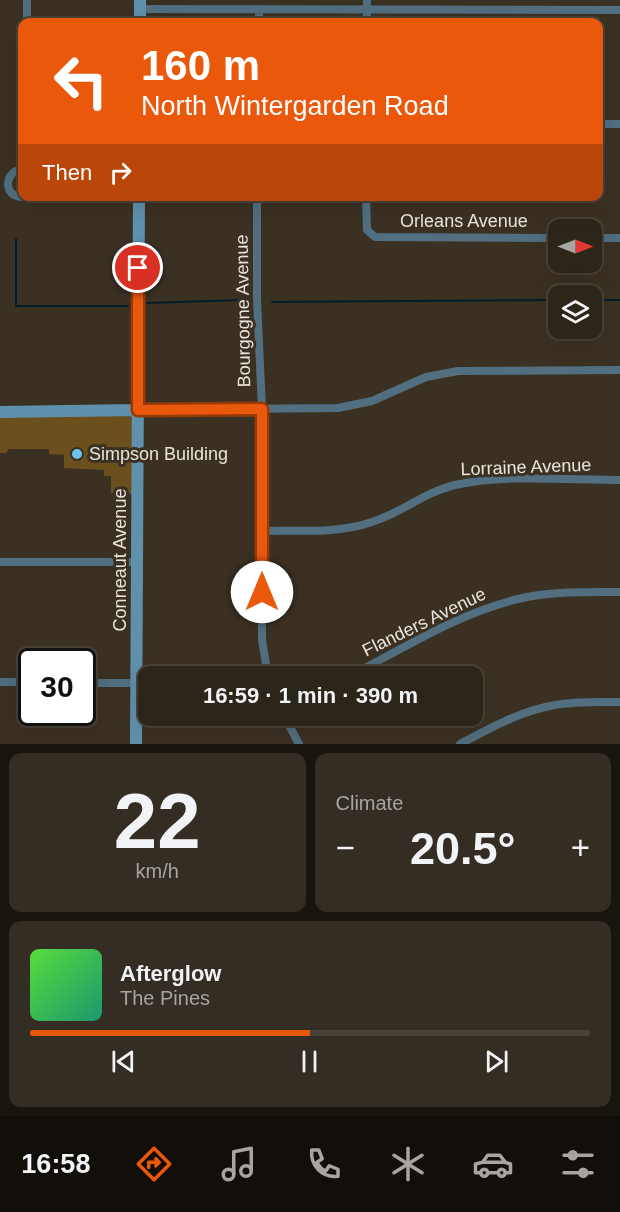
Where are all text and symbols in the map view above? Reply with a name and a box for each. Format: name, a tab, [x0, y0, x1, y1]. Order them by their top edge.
icon: left	[42, 42, 120, 120]
text: 160 m	[141, 42, 260, 89]
text: North Wintergarden Road	[141, 91, 449, 121]
icon: right	[104, 156, 137, 189]
text: Then	[42, 160, 92, 185]
street label: Orleans Avenue	[400, 211, 528, 231]
north arrow	[548, 219, 602, 273]
map controls	[548, 219, 602, 339]
street label: Bourgogne Avenue	[232, 234, 254, 388]
pin	[112, 242, 163, 293]
icon: arrive	[121, 251, 154, 284]
button: layers	[548, 285, 602, 339]
place label: Simpson Building	[89, 444, 228, 464]
marker: Simpson Building	[70, 447, 84, 461]
street label: Lorraine Avenue	[460, 455, 592, 479]
street label: Conneaut Avenue	[110, 489, 130, 631]
position arrow	[230, 560, 294, 624]
street label: Flanders Avenue	[359, 583, 489, 661]
speed limit sign: 30	[18, 648, 96, 726]
text: 16:59 · 1 min · 390 m	[203, 683, 418, 708]
text: 22	[114, 777, 201, 865]
text: Climate	[336, 792, 403, 814]
text: 20.5°	[410, 823, 516, 874]
text: −	[336, 829, 355, 866]
text: +	[571, 829, 590, 866]
text: km/h	[136, 860, 179, 882]
text: Afterglow	[120, 961, 221, 986]
text: The Pines	[120, 987, 210, 1009]
icon: previous	[107, 1045, 140, 1078]
icon: pause	[293, 1045, 326, 1078]
icon: next	[480, 1045, 513, 1078]
icon: directions	[133, 1143, 175, 1185]
icon: music	[218, 1143, 260, 1185]
icon: phone	[303, 1143, 345, 1185]
icon: climate	[387, 1143, 429, 1185]
icon: car	[472, 1143, 514, 1185]
icon: filters	[557, 1143, 599, 1185]
text: 16:58	[21, 1149, 90, 1179]

